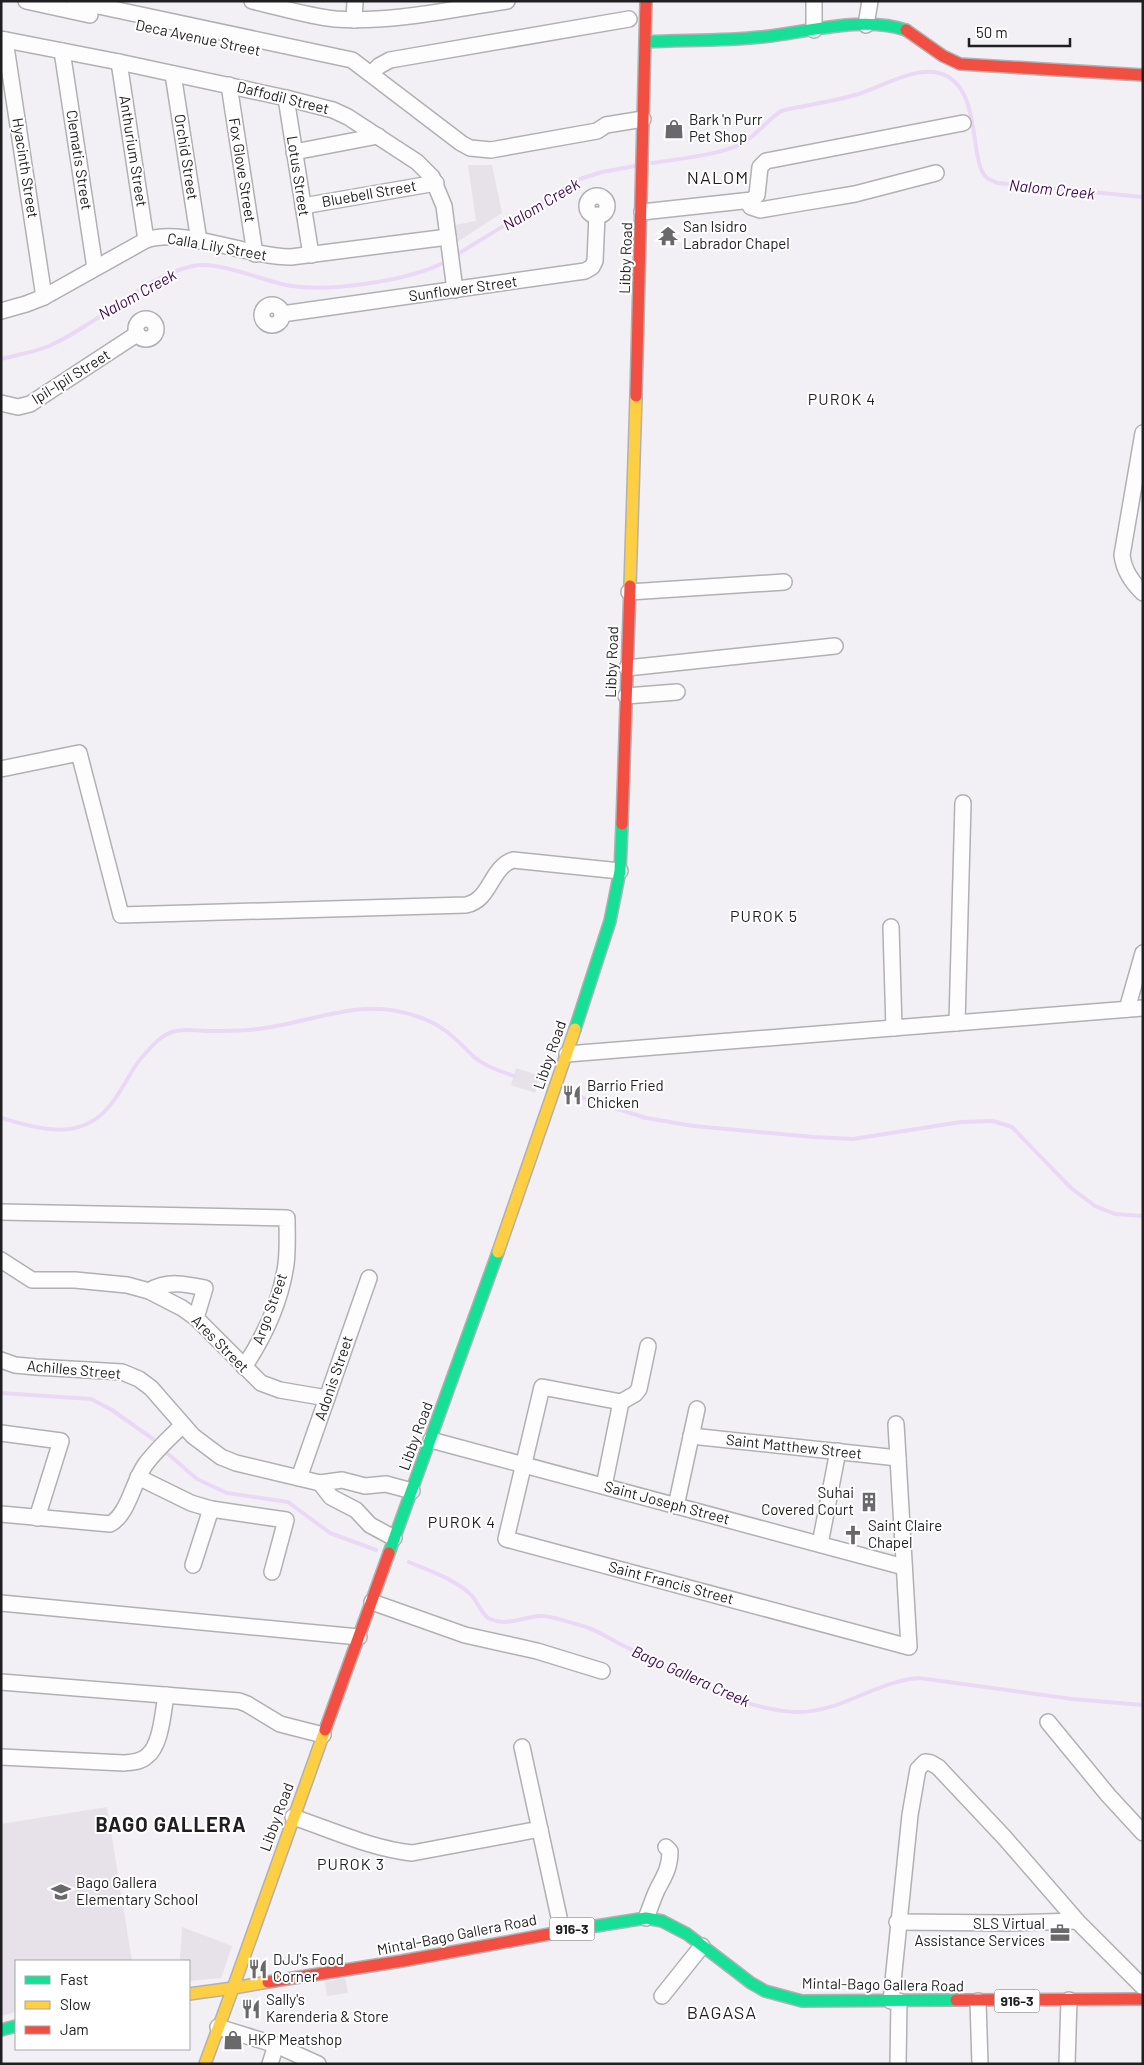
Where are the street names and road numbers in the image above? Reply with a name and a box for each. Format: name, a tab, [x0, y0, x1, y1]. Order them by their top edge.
street label: Deca Avenue Street	[134, 15, 262, 59]
street label: Daffodil Street	[235, 77, 331, 117]
street label: Anthurium Street	[116, 94, 152, 208]
street label: Clematis Street	[63, 109, 97, 211]
street label: Orchid Street	[171, 113, 203, 201]
street label: Hyacinth Street	[9, 116, 43, 219]
street label: Fox Glove Street	[226, 116, 260, 223]
street label: Lotus Street	[284, 134, 314, 217]
street label: Bluebell Street	[320, 176, 418, 210]
street label: Libby Road	[615, 222, 635, 294]
street label: Calla Lily Street	[166, 228, 268, 264]
street label: Sunflower Street	[407, 271, 518, 305]
street label: Ipil-Ipil Street	[28, 345, 113, 407]
street label: Libby Road	[601, 626, 621, 698]
street label: Libby Road	[529, 1018, 569, 1091]
street label: Argo Street	[248, 1271, 290, 1347]
street label: Ares Street	[188, 1311, 253, 1376]
street label: Adonis Street	[310, 1333, 356, 1422]
street label: Achilles Street	[26, 1356, 122, 1382]
street label: Libby Road	[394, 1399, 436, 1472]
street label: Saint Matthew Street	[725, 1430, 863, 1462]
street label: Saint Joseph Street	[603, 1477, 732, 1527]
street label: Saint Francis Street	[607, 1557, 736, 1607]
street label: Libby Road	[255, 1780, 297, 1853]
street label: Mintal-Bago Gallera Road	[375, 1910, 538, 1958]
road number: 916-3	[550, 1918, 594, 1940]
street label: Mintal-Bago Gallera Road	[802, 1974, 964, 1994]
road number: 916-3	[994, 1990, 1040, 2012]

